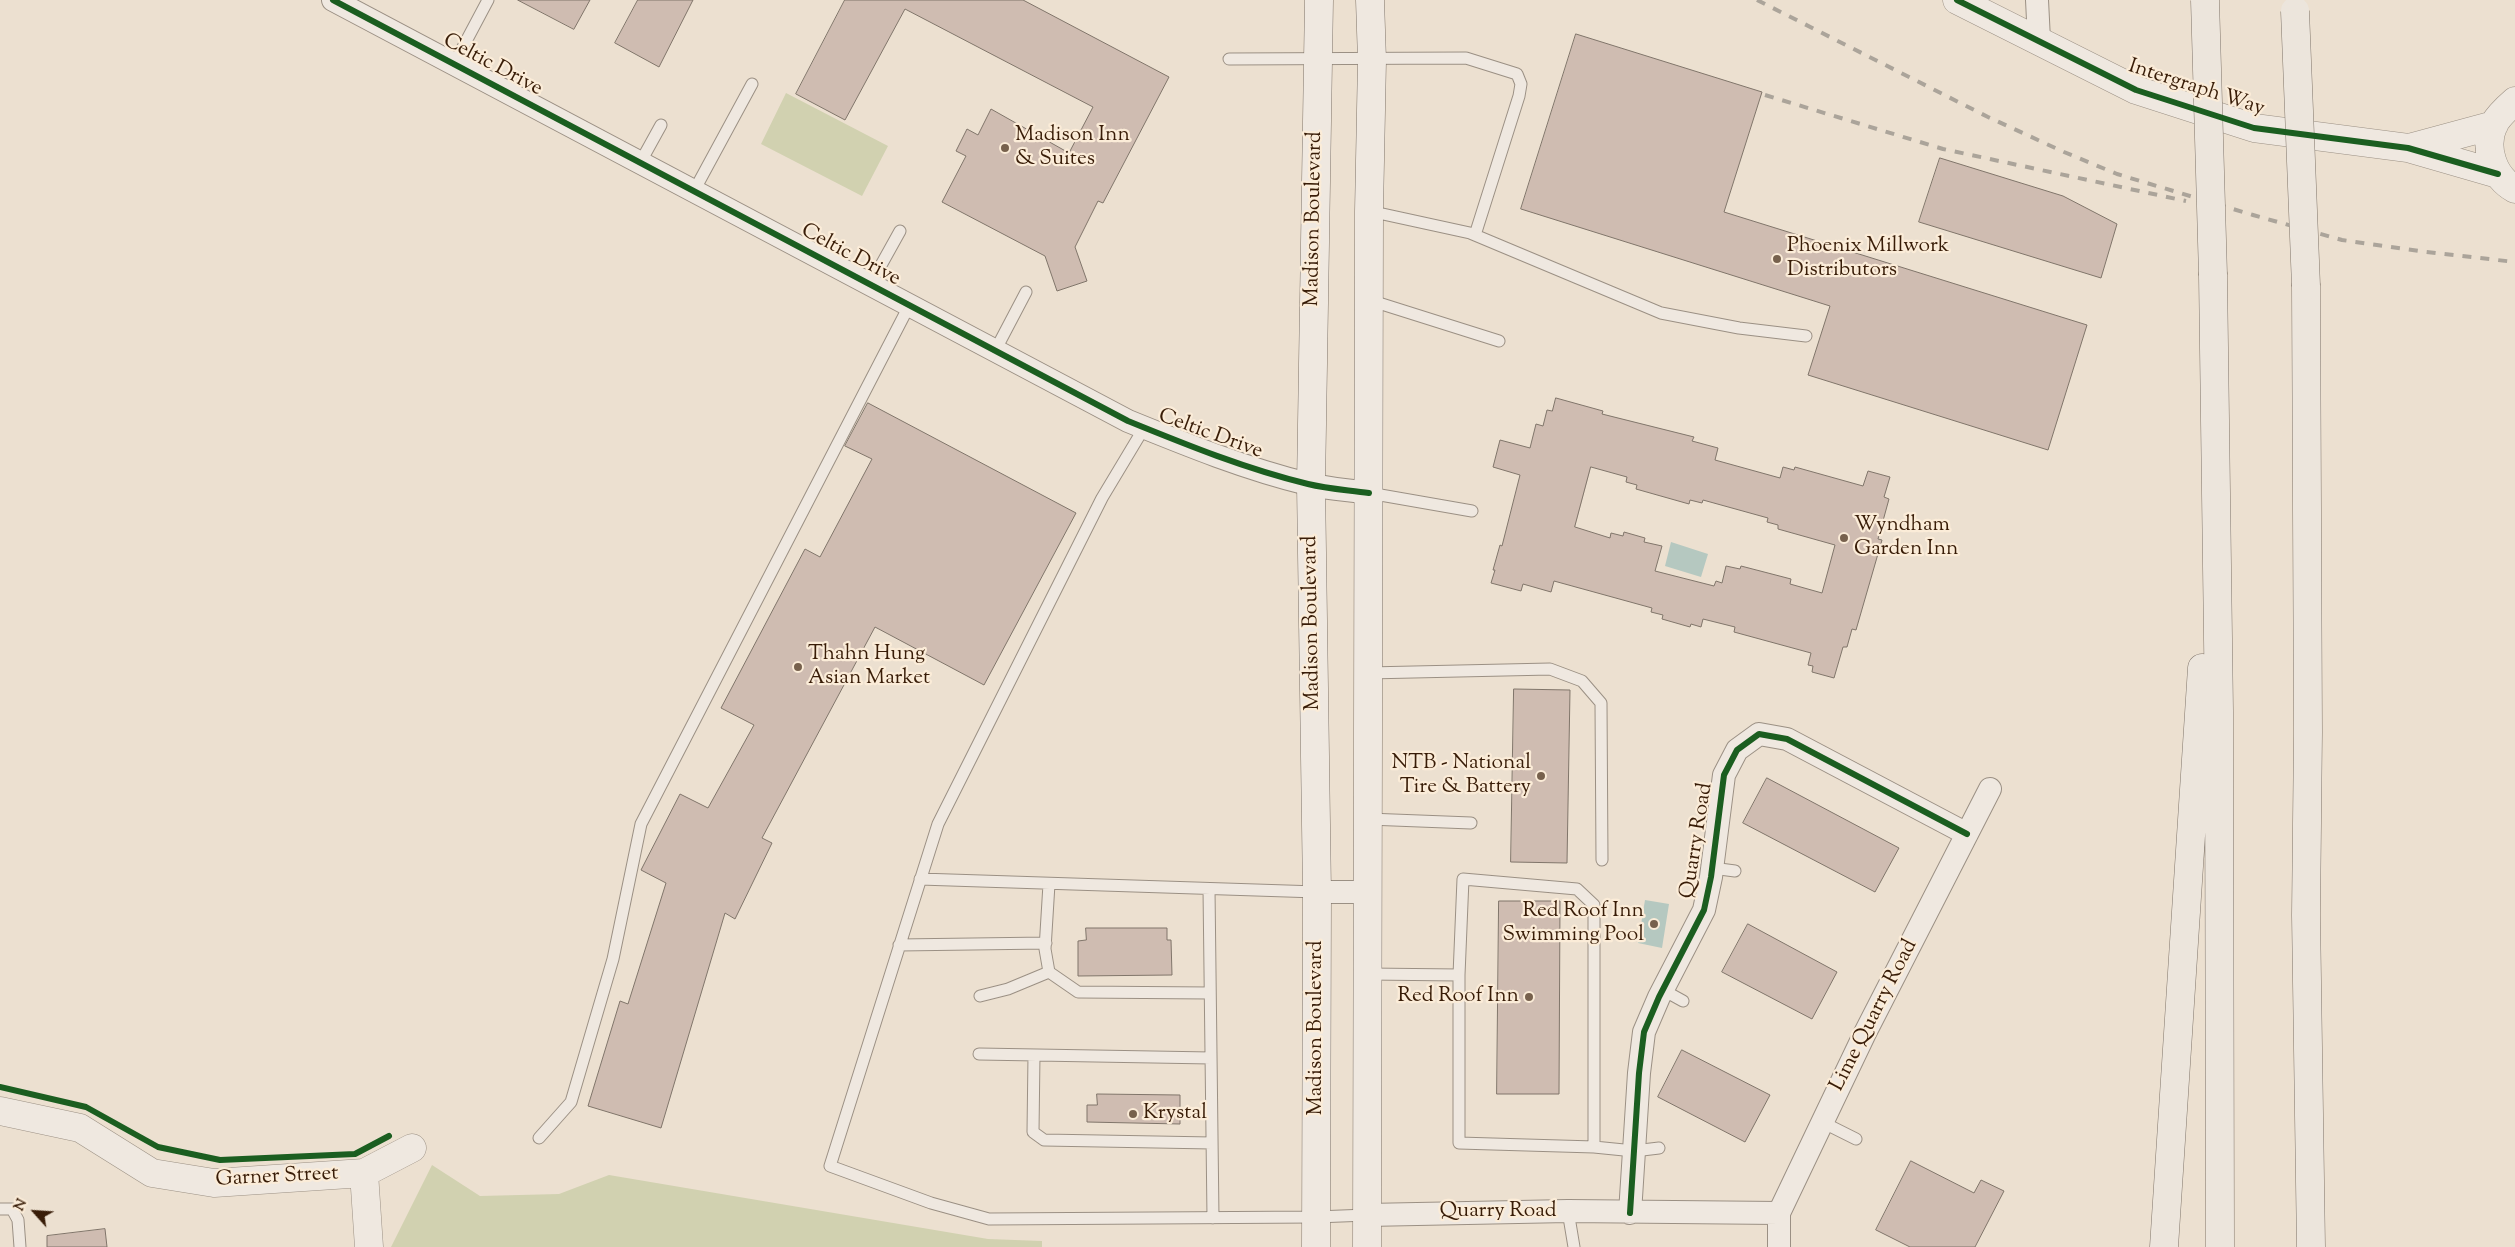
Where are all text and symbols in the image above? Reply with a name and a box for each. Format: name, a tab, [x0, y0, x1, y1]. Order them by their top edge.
street label: Celtic Drive	[438, 29, 546, 103]
street label: Intergraph Way	[2125, 55, 2267, 123]
place label: Madison Inn & Suites	[1015, 123, 1130, 173]
street label: Madison Boulevard	[1301, 131, 1329, 307]
marker: Madison Inn & Suites	[999, 142, 1011, 154]
street label: Celtic Drive	[796, 219, 904, 293]
place label: Phoenix Millwork Distributors	[1787, 234, 1949, 284]
marker: Phoenix Millwork Distributors	[1771, 253, 1783, 265]
street label: Celtic Drive	[1154, 404, 1266, 466]
place label: Wyndham Garden Inn	[1854, 513, 1958, 563]
marker: Wyndham Garden Inn	[1838, 532, 1850, 544]
street label: Madison Boulevard	[1299, 535, 1327, 711]
place label: Thahn Hung Asian Market	[808, 642, 930, 692]
marker: Thahn Hung Asian Market	[792, 661, 804, 673]
place label: NTB - National Tire & Battery	[1392, 751, 1531, 801]
marker: NTB - National Tire & Battery	[1535, 770, 1547, 782]
street label: Quarry Road	[1676, 781, 1720, 901]
place label: Red Roof Inn Swimming Pool	[1503, 899, 1644, 949]
marker: Red Roof Inn Swimming Pool	[1648, 918, 1660, 930]
street label: Lime Quarry Road	[1826, 936, 1924, 1096]
street label: Madison Boulevard	[1304, 940, 1330, 1116]
place label: Red Roof Inn	[1398, 984, 1519, 1010]
marker: Red Roof Inn	[1523, 991, 1535, 1003]
place label: Krystal	[1143, 1101, 1207, 1127]
marker: Krystal	[1127, 1108, 1139, 1120]
street label: Garner Street	[215, 1162, 339, 1194]
north arrow	[10, 1187, 60, 1237]
text: N	[10, 1196, 33, 1215]
street label: Quarry Road	[1440, 1199, 1556, 1225]

